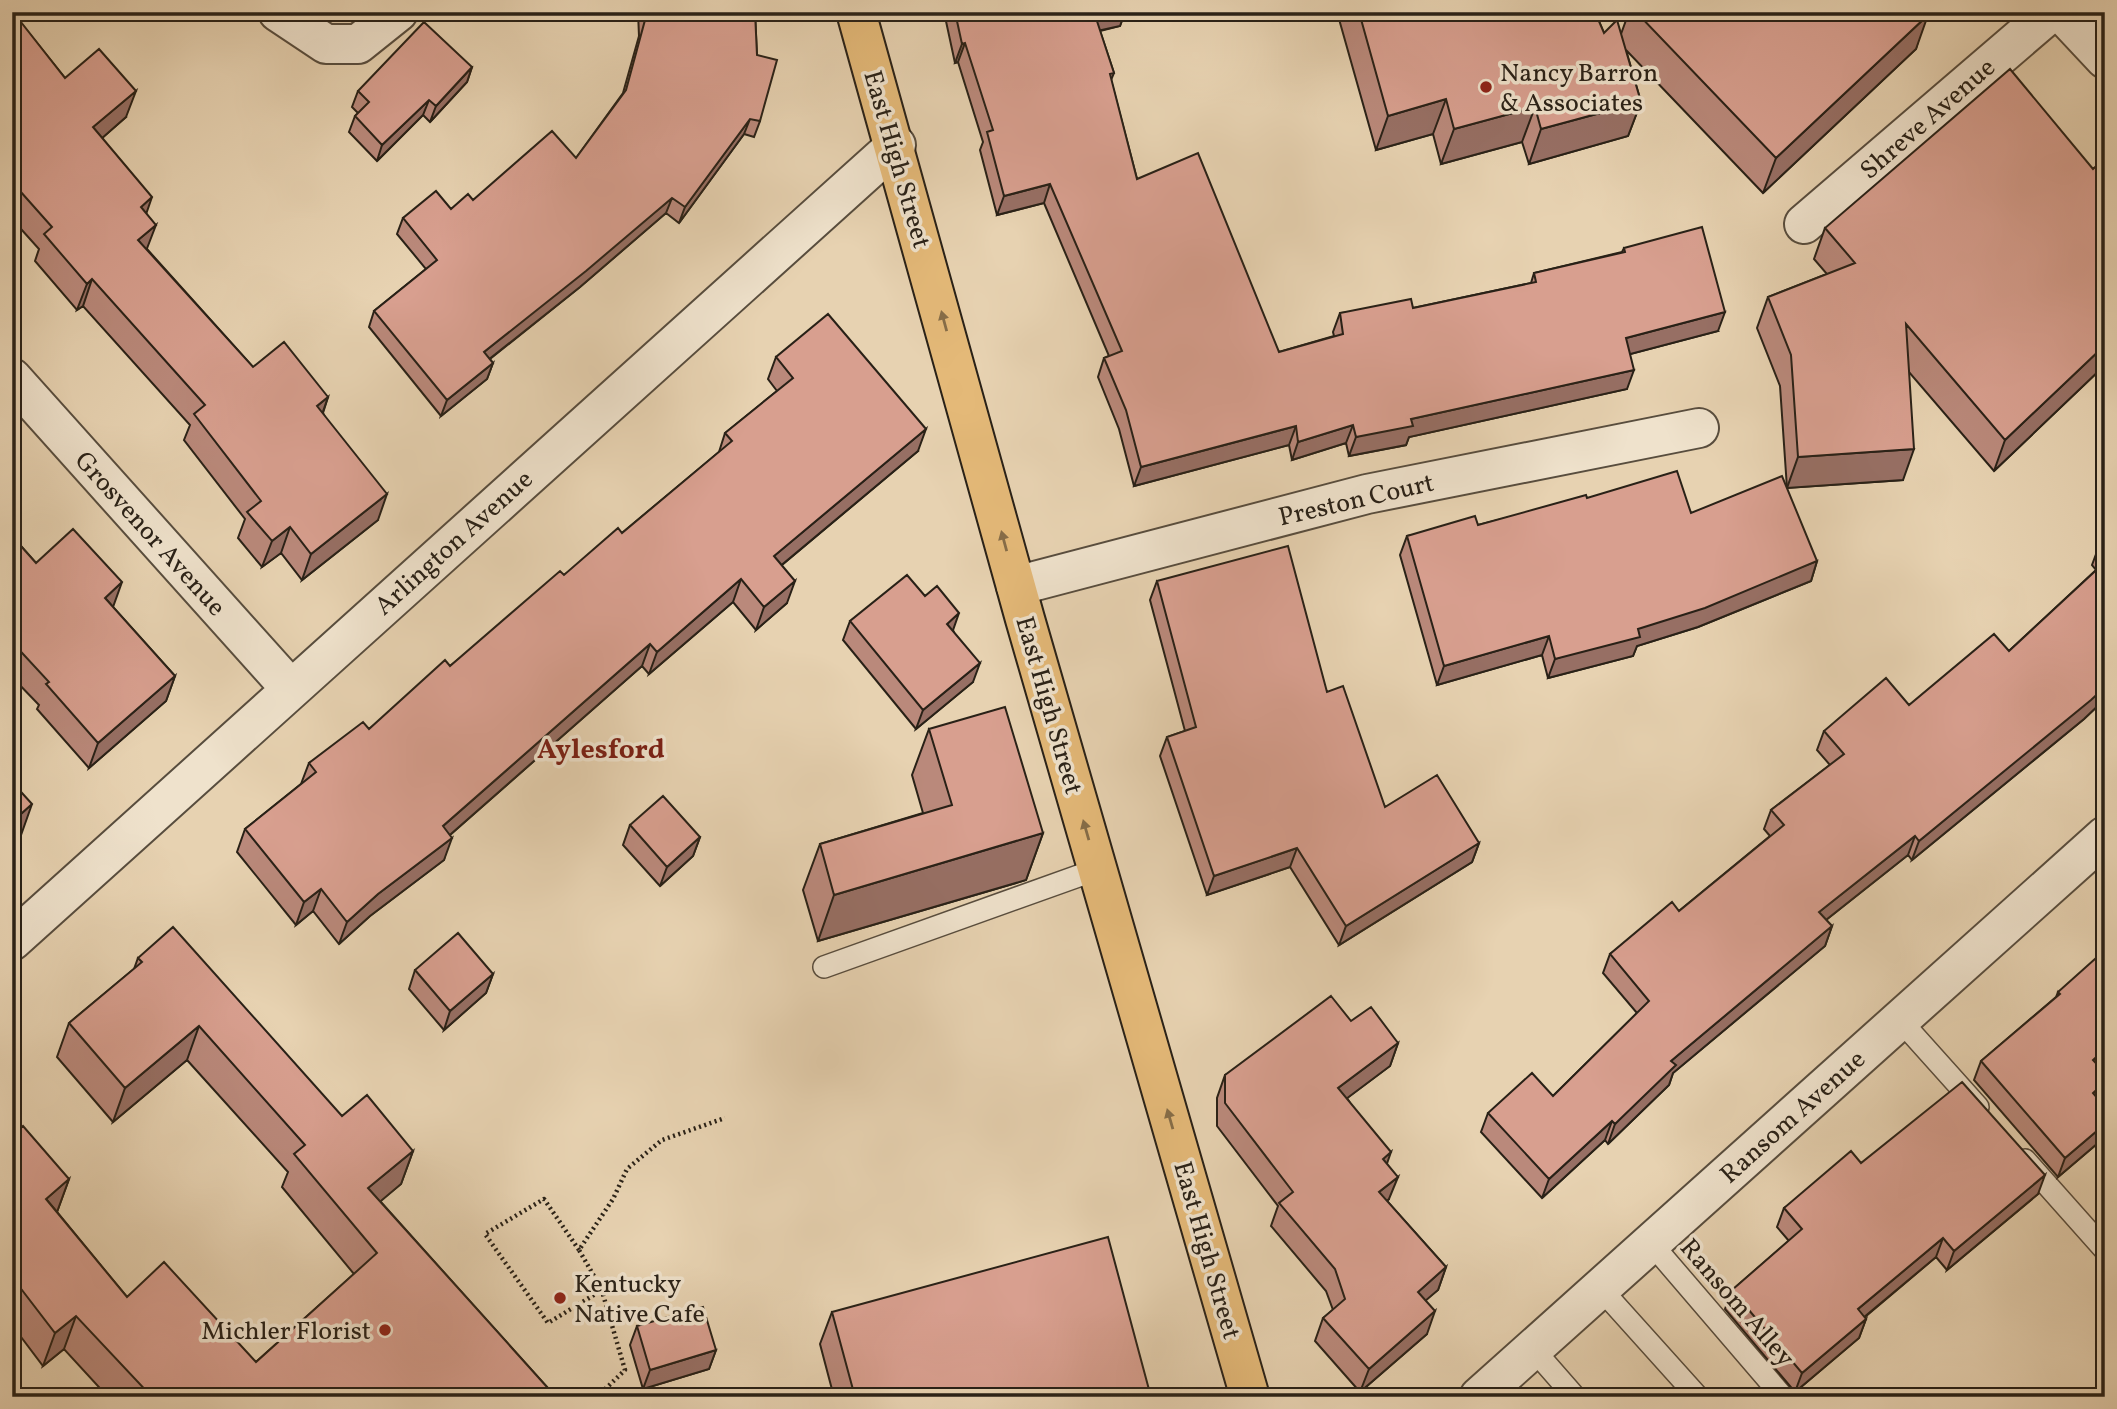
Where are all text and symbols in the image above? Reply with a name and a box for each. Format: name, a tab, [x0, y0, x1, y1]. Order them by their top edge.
street label: Shreve Avenue	[1853, 51, 2004, 188]
place label: Nancy Barron & Associates	[1500, 56, 1658, 122]
street label: East High Street	[853, 66, 939, 253]
marker: Nancy Barron & Associates	[1478, 79, 1494, 95]
one-way arrow	[938, 310, 949, 332]
street label: Grosvenor Avenue	[66, 444, 233, 625]
street label: Arlington Avenue	[367, 463, 541, 624]
street label: Preston Court	[1275, 466, 1438, 536]
one-way arrow	[998, 530, 1009, 552]
street label: East High Street	[1005, 612, 1091, 799]
district label: Aylesford	[537, 731, 665, 770]
one-way arrow	[1081, 819, 1091, 840]
street label: Ransom Avenue	[1713, 1042, 1874, 1193]
one-way arrow	[1164, 1108, 1175, 1130]
street label: East High Street	[1163, 1157, 1249, 1344]
street label: Ransom Alley	[1671, 1231, 1802, 1375]
place label: Kentucky Native Cafe	[574, 1267, 705, 1333]
marker: Kentucky Native Cafe	[552, 1290, 568, 1306]
place label: Michler Florist	[201, 1314, 371, 1350]
marker: Michler Florist	[377, 1322, 393, 1338]

